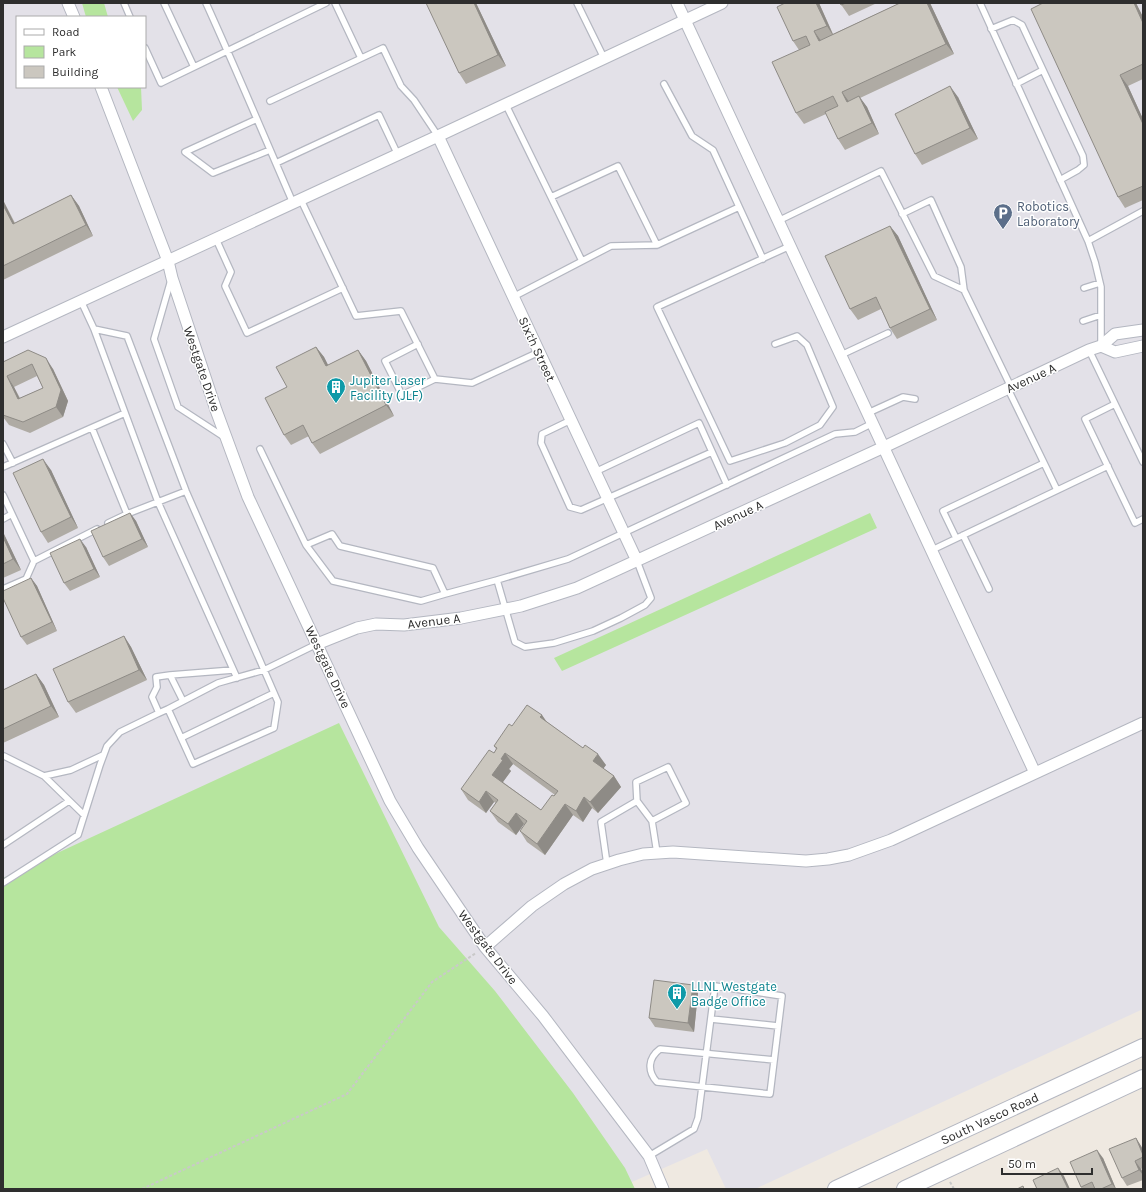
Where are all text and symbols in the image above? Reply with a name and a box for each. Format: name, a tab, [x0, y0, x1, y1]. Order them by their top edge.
legend	[16, 16, 146, 88]
text: Road	[52, 25, 80, 39]
text: Park	[52, 45, 77, 59]
text: Building	[52, 65, 99, 79]
place label: Robotics Laboratory	[1017, 199, 1080, 229]
parking icon: Robotics Laboratory	[992, 202, 1014, 230]
street label: Sixth Street	[515, 314, 559, 384]
street label: Westgate Drive	[180, 324, 224, 414]
street label: Avenue A	[1004, 360, 1059, 396]
place label: Jupiter Laser Facility (JLF)	[350, 373, 426, 403]
building icon: Jupiter Laser Facility (JLF)	[325, 376, 347, 404]
street label: Avenue A	[711, 497, 766, 533]
street label: Avenue A	[407, 610, 462, 632]
street label: Westgate Drive	[302, 623, 354, 711]
street label: Westgate Drive	[455, 907, 521, 987]
place label: LLNL Westgate Badge Office	[691, 979, 777, 1009]
building icon: LLNL Westgate Badge Office	[666, 982, 688, 1010]
street label: South Vasco Road	[938, 1089, 1041, 1147]
scale bar	[1002, 1150, 1092, 1176]
text: 50 m	[1008, 1157, 1036, 1171]

